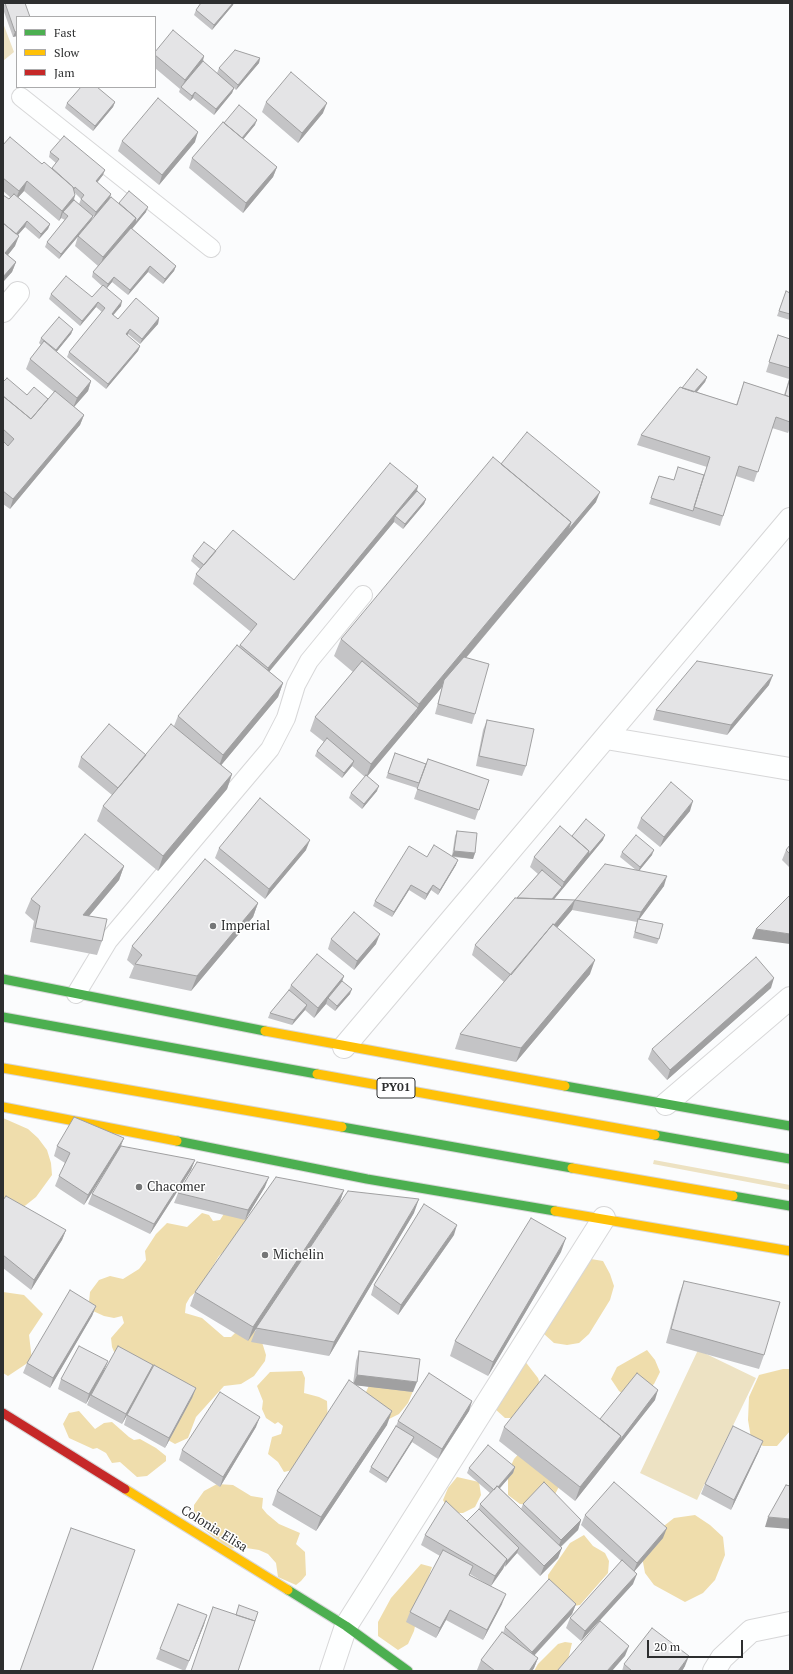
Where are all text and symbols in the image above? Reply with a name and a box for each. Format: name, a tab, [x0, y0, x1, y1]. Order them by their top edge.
legend	[16, 16, 156, 88]
text: Fast	[54, 25, 76, 40]
text: Slow	[54, 45, 79, 60]
text: Jam	[54, 65, 75, 80]
place label: Imperial	[221, 918, 270, 934]
marker: Imperial	[208, 921, 218, 931]
road number: PY01	[377, 1078, 415, 1098]
place label: Chacomer	[147, 1179, 205, 1195]
marker: Chacomer	[134, 1182, 144, 1192]
place label: Michelin	[273, 1247, 324, 1263]
marker: Michelin	[260, 1250, 270, 1260]
street label: Colonia Elisa	[178, 1502, 250, 1556]
scale bar	[649, 1632, 745, 1658]
text: 20 m	[654, 1639, 680, 1654]

